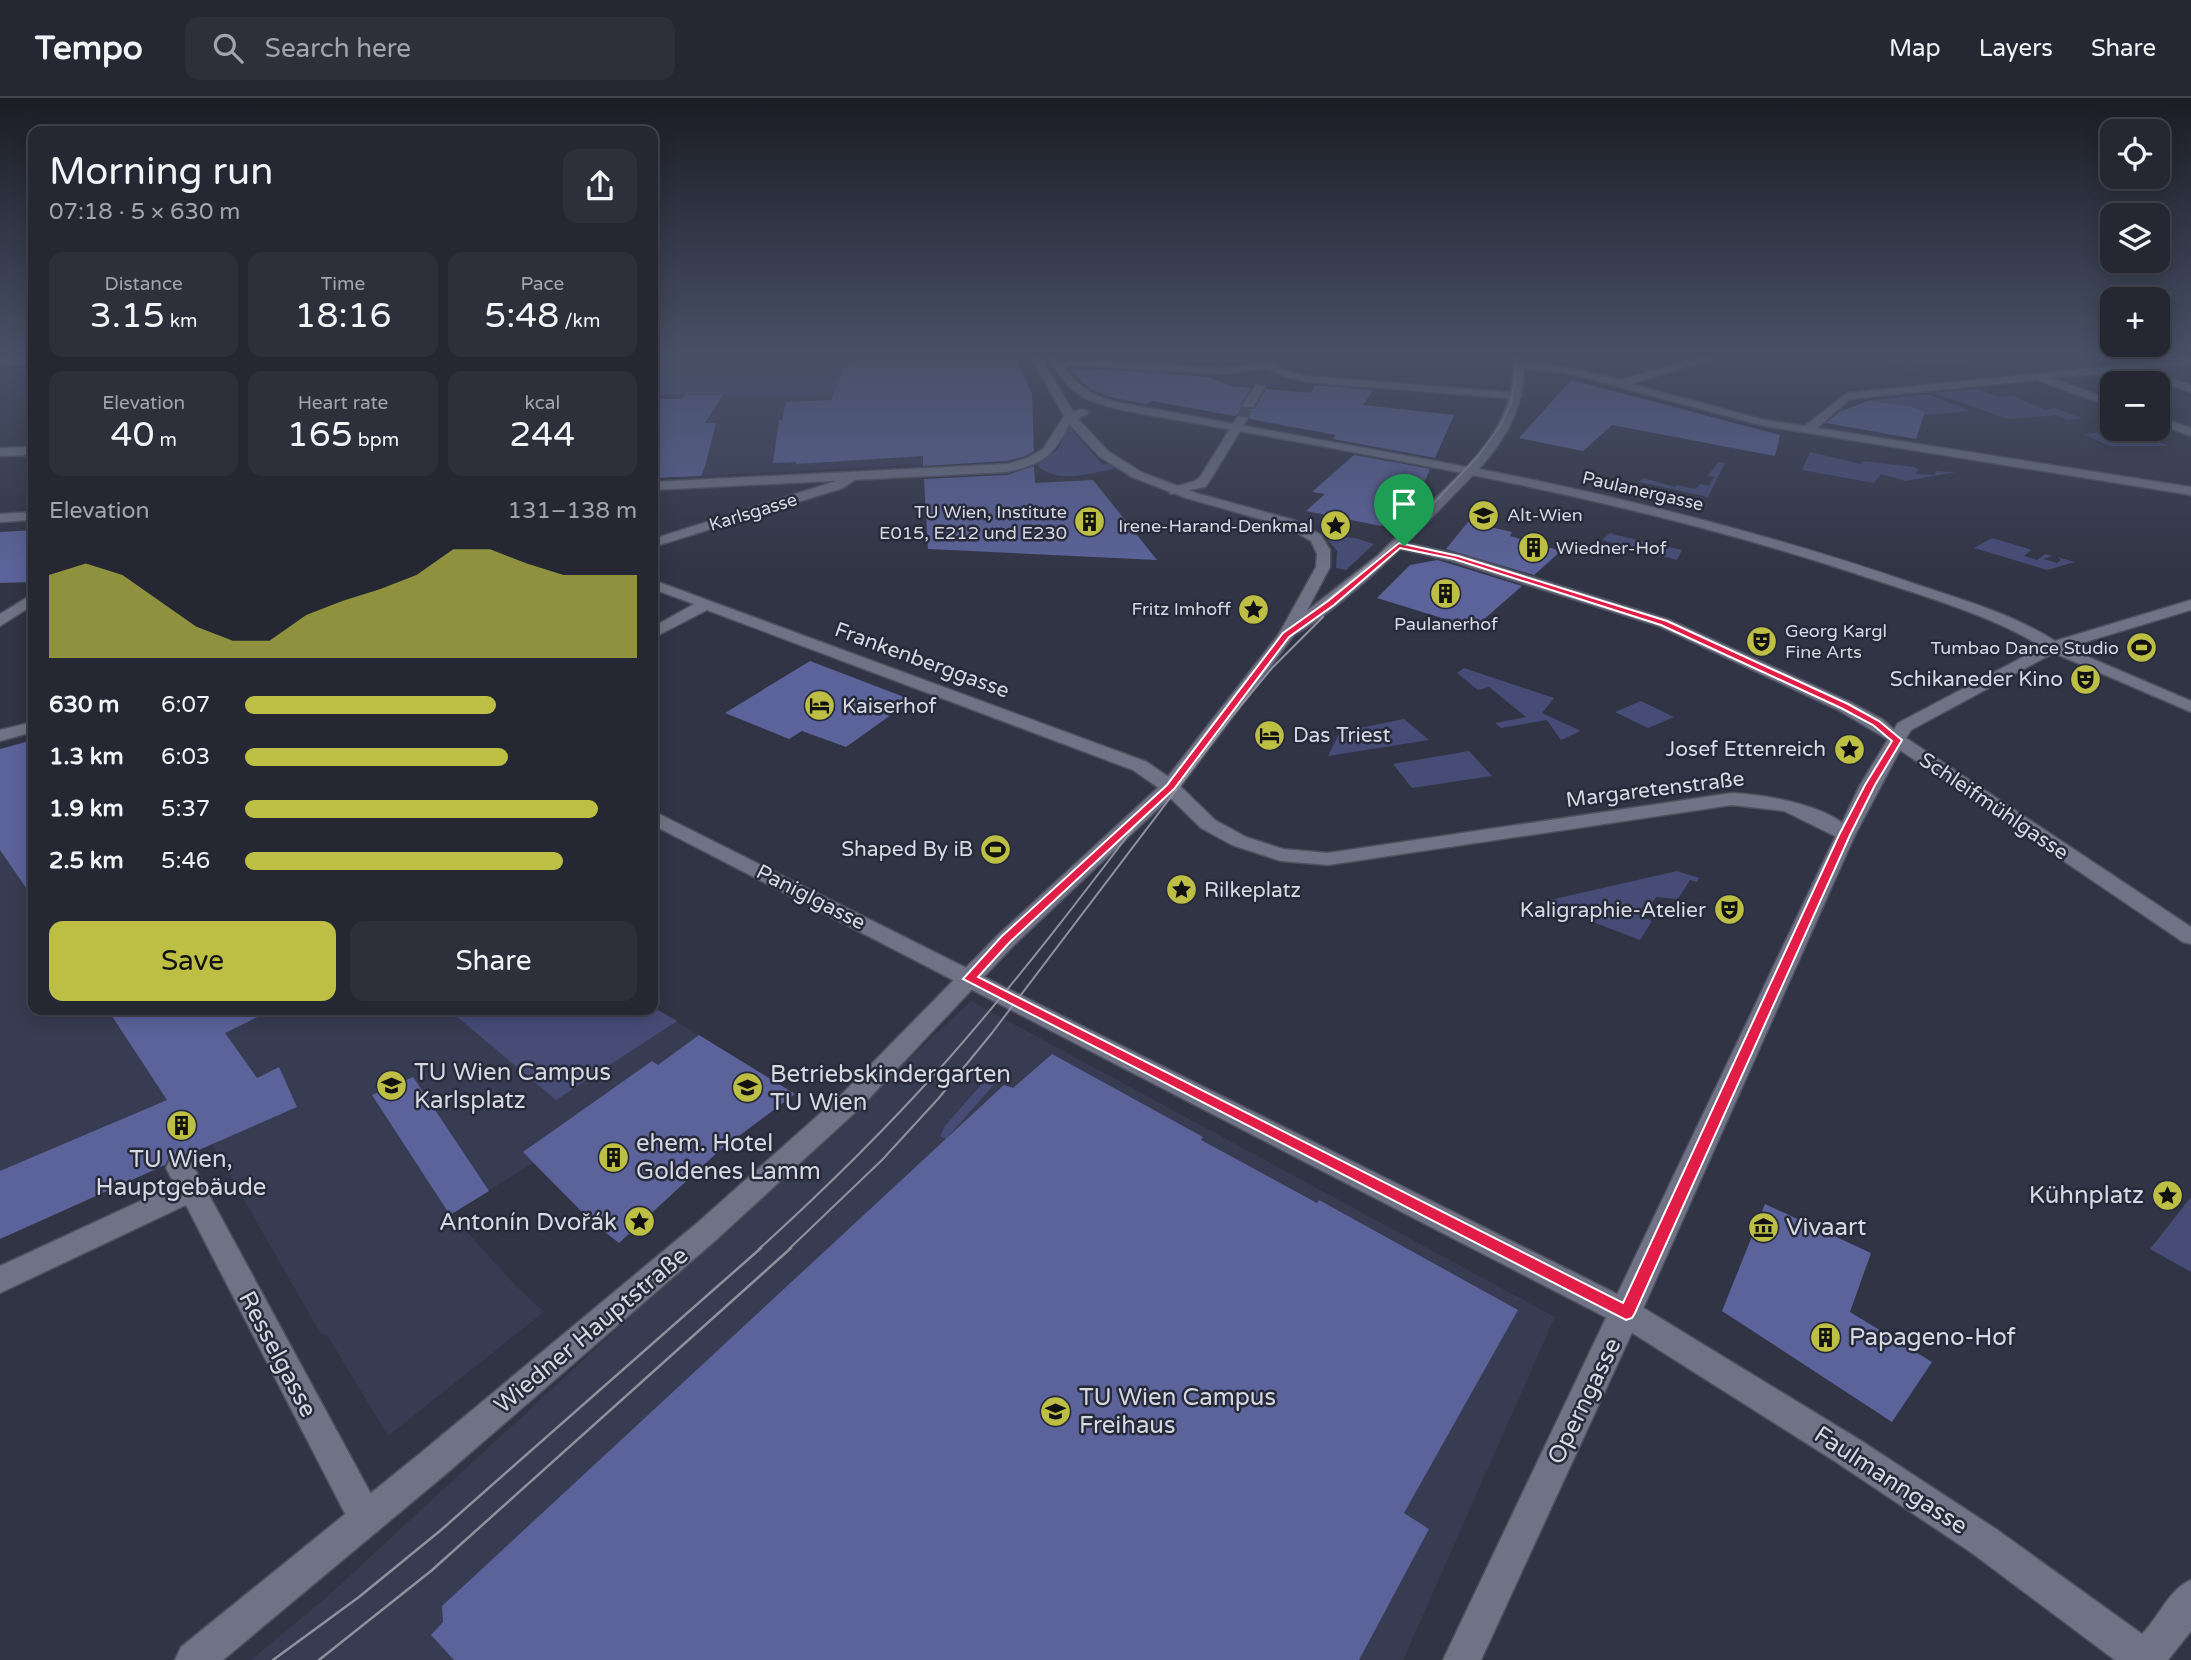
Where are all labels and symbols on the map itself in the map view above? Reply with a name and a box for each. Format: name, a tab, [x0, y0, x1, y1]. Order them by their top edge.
street label: Paulanergasse	[1580, 466, 1706, 516]
pin	[1374, 474, 1434, 546]
street label: Karlsgasse	[706, 488, 800, 536]
school or university icon: Alt-Wien	[1467, 498, 1501, 532]
place label: TU Wien, Institute E015, E212 und E230	[879, 501, 1067, 544]
place label: Alt-Wien	[1507, 504, 1583, 526]
building icon: TU Wien, Institute E015, E212 und E230	[1073, 505, 1107, 539]
place icon: Irene-Harand-Denkmal	[1319, 509, 1353, 543]
place label: Irene-Harand-Denkmal	[1118, 515, 1313, 537]
building icon: Wiedner-Hof	[1516, 531, 1550, 565]
place label: Wiedner-Hof	[1556, 537, 1667, 559]
building icon: Paulanerhof	[1429, 577, 1463, 611]
place icon: Fritz Imhoff	[1237, 592, 1271, 626]
place label: Fritz Imhoff	[1131, 598, 1231, 620]
place label: Paulanerhof	[1394, 613, 1498, 635]
street label: Frankenberggasse	[831, 617, 1013, 704]
place label: Georg Kargl Fine Arts	[1785, 620, 1887, 663]
theatre icon: Georg Kargl Fine Arts	[1745, 624, 1779, 658]
sports icon: Tumbao Dance Studio	[2125, 631, 2159, 665]
place label: Tumbao Dance Studio	[1930, 637, 2119, 659]
theatre icon: Schikaneder Kino	[2069, 662, 2103, 696]
place label: Schikaneder Kino	[1890, 667, 2063, 692]
hotel icon: Kaiserhof	[802, 689, 836, 723]
place label: Kaiserhof	[842, 694, 937, 719]
hotel icon: Das Triest	[1253, 718, 1287, 752]
place label: Das Triest	[1293, 723, 1391, 748]
place icon: Josef Ettenreich	[1832, 732, 1866, 766]
place label: Josef Ettenreich	[1666, 737, 1826, 762]
street label: Schleifmühlgasse	[1914, 747, 2073, 866]
street label: Margaretenstraße	[1564, 766, 1746, 813]
sports icon: Shaped By iB	[979, 832, 1013, 866]
place label: Shaped By iB	[841, 837, 973, 862]
street label: Paniglgasse	[752, 859, 870, 936]
place icon: Rilkeplatz	[1164, 873, 1198, 907]
place label: Rilkeplatz	[1204, 878, 1301, 903]
theatre icon: Kaligraphie-Atelier	[1712, 893, 1746, 927]
place label: Kaligraphie-Atelier	[1520, 898, 1706, 923]
place label: TU Wien Campus Karlsplatz	[414, 1058, 611, 1115]
place label: Betriebskindergarten TU Wien	[770, 1060, 1011, 1117]
school or university icon: TU Wien Campus Karlsplatz	[374, 1069, 408, 1103]
school or university icon: Betriebskindergarten TU Wien	[730, 1071, 764, 1105]
building icon: TU Wien, Hauptgebäude	[164, 1108, 198, 1142]
place label: ehem. Hotel Goldenes Lamm	[636, 1129, 821, 1186]
building icon: ehem. Hotel Goldenes Lamm	[596, 1140, 630, 1174]
place label: TU Wien, Hauptgebäude	[96, 1145, 266, 1202]
place icon: Kühnplatz	[2150, 1178, 2184, 1212]
place label: Kühnplatz	[2029, 1181, 2144, 1210]
place icon: Antonín Dvořák	[623, 1205, 657, 1239]
place label: Antonín Dvořák	[439, 1208, 617, 1237]
museum icon: Vivaart	[1746, 1210, 1780, 1244]
place label: Vivaart	[1786, 1213, 1866, 1242]
street label: Wiedner Hauptstraße	[488, 1241, 694, 1420]
street label: Resselgasse	[232, 1286, 323, 1422]
building icon: Papageno-Hof	[1809, 1320, 1843, 1354]
place label: Papageno-Hof	[1849, 1323, 2017, 1352]
street label: Operngasse	[1541, 1333, 1628, 1469]
place label: TU Wien Campus Freihaus	[1079, 1383, 1276, 1440]
school or university icon: TU Wien Campus Freihaus	[1039, 1394, 1073, 1428]
street label: Faulmanngasse	[1809, 1420, 1973, 1541]

